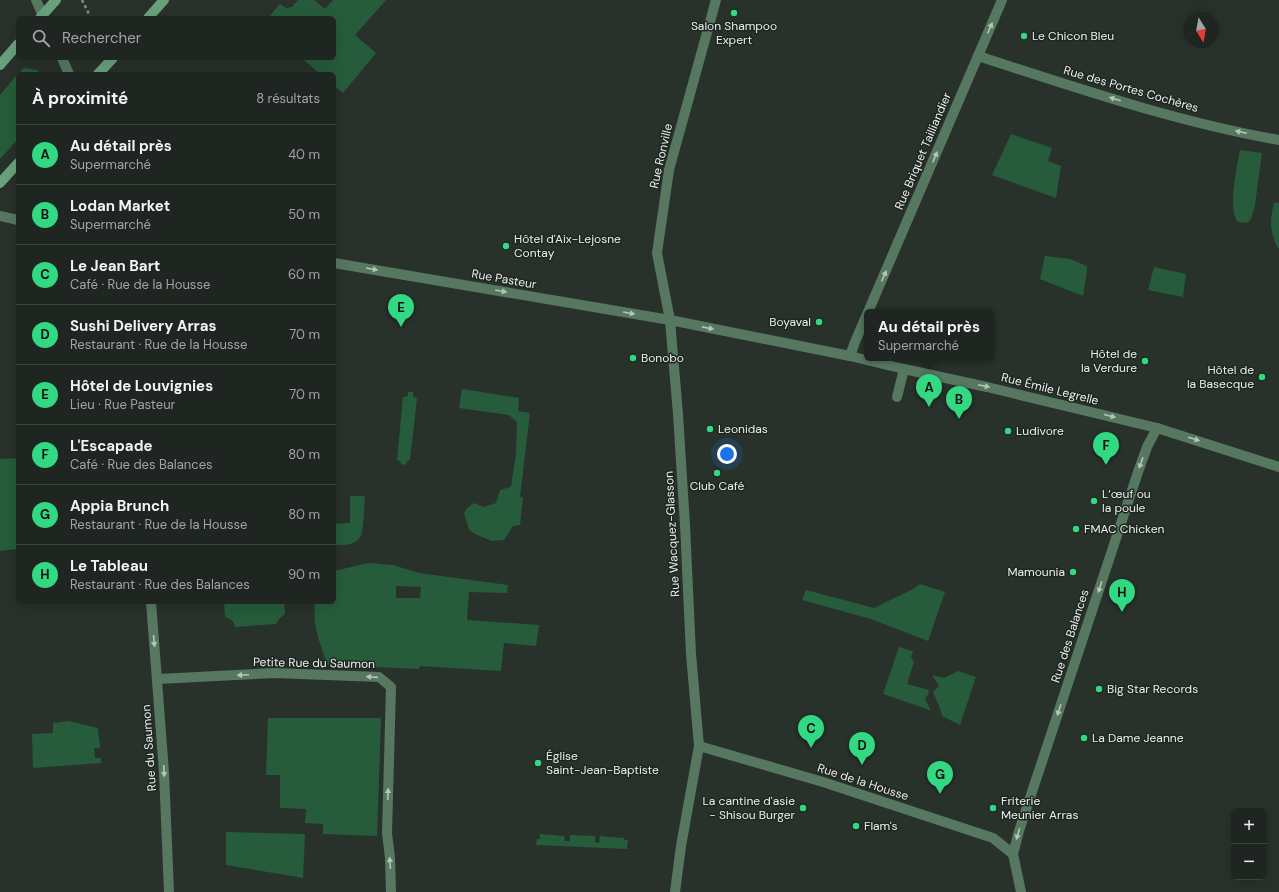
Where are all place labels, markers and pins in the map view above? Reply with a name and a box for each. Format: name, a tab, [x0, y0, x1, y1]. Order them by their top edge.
marker: Salon Shampoo Expert	[729, 8, 739, 18]
place label: Salon Shampoo Expert	[691, 18, 777, 48]
place label: Le Chicon Bleu	[1032, 28, 1114, 44]
marker: Le Chicon Bleu	[1019, 31, 1029, 41]
place label: Hôtel d'Aix-Lejosne Contay	[514, 231, 621, 261]
marker: Hôtel d'Aix-Lejosne Contay	[501, 241, 511, 251]
pin: E	[388, 294, 414, 327]
place label: Boyaval	[769, 314, 811, 330]
marker: Boyaval	[814, 317, 824, 327]
place label: Hôtel de la Verdure	[1081, 346, 1137, 376]
place label: Bonobo	[641, 350, 684, 366]
marker: Bonobo	[628, 353, 638, 363]
marker: Hôtel de la Verdure	[1140, 356, 1150, 366]
place label: Hôtel de la Basecque	[1187, 362, 1254, 392]
marker: Hôtel de la Basecque	[1257, 372, 1267, 382]
pin: A	[916, 374, 942, 407]
pin: B	[946, 386, 972, 419]
place label: Leonidas	[718, 421, 768, 437]
place label: Ludivore	[1016, 423, 1064, 439]
marker: Leonidas	[705, 424, 715, 434]
marker: Ludivore	[1003, 426, 1013, 436]
pin: F	[1093, 432, 1119, 465]
marker: Club Café	[712, 468, 722, 478]
place label: Club Café	[690, 478, 745, 494]
place label: L’œuf ou la poule	[1102, 486, 1151, 516]
marker: L’œuf ou la poule	[1089, 496, 1099, 506]
place label: FMAC Chicken	[1084, 521, 1164, 537]
marker: FMAC Chicken	[1071, 524, 1081, 534]
place label: Mamounia	[1007, 564, 1065, 580]
marker: Mamounia	[1068, 567, 1078, 577]
pin: H	[1109, 579, 1135, 612]
place label: Big Star Records	[1107, 681, 1198, 697]
marker: Big Star Records	[1094, 684, 1104, 694]
pin: C	[798, 715, 824, 748]
place label: La Dame Jeanne	[1092, 730, 1184, 746]
pin: D	[849, 732, 875, 765]
marker: La Dame Jeanne	[1079, 733, 1089, 743]
place label: Église Saint-Jean-Baptiste	[546, 748, 659, 778]
marker: Église Saint-Jean-Baptiste	[533, 758, 543, 768]
pin: G	[927, 761, 953, 794]
place label: La cantine d'asie - Shisou Burger	[703, 793, 796, 823]
place label: Friterie Meunier Arras	[1001, 793, 1078, 823]
marker: La cantine d'asie - Shisou Burger	[798, 803, 808, 813]
marker: Friterie Meunier Arras	[988, 803, 998, 813]
place label: Flam's	[864, 818, 898, 834]
marker: Flam's	[851, 821, 861, 831]

